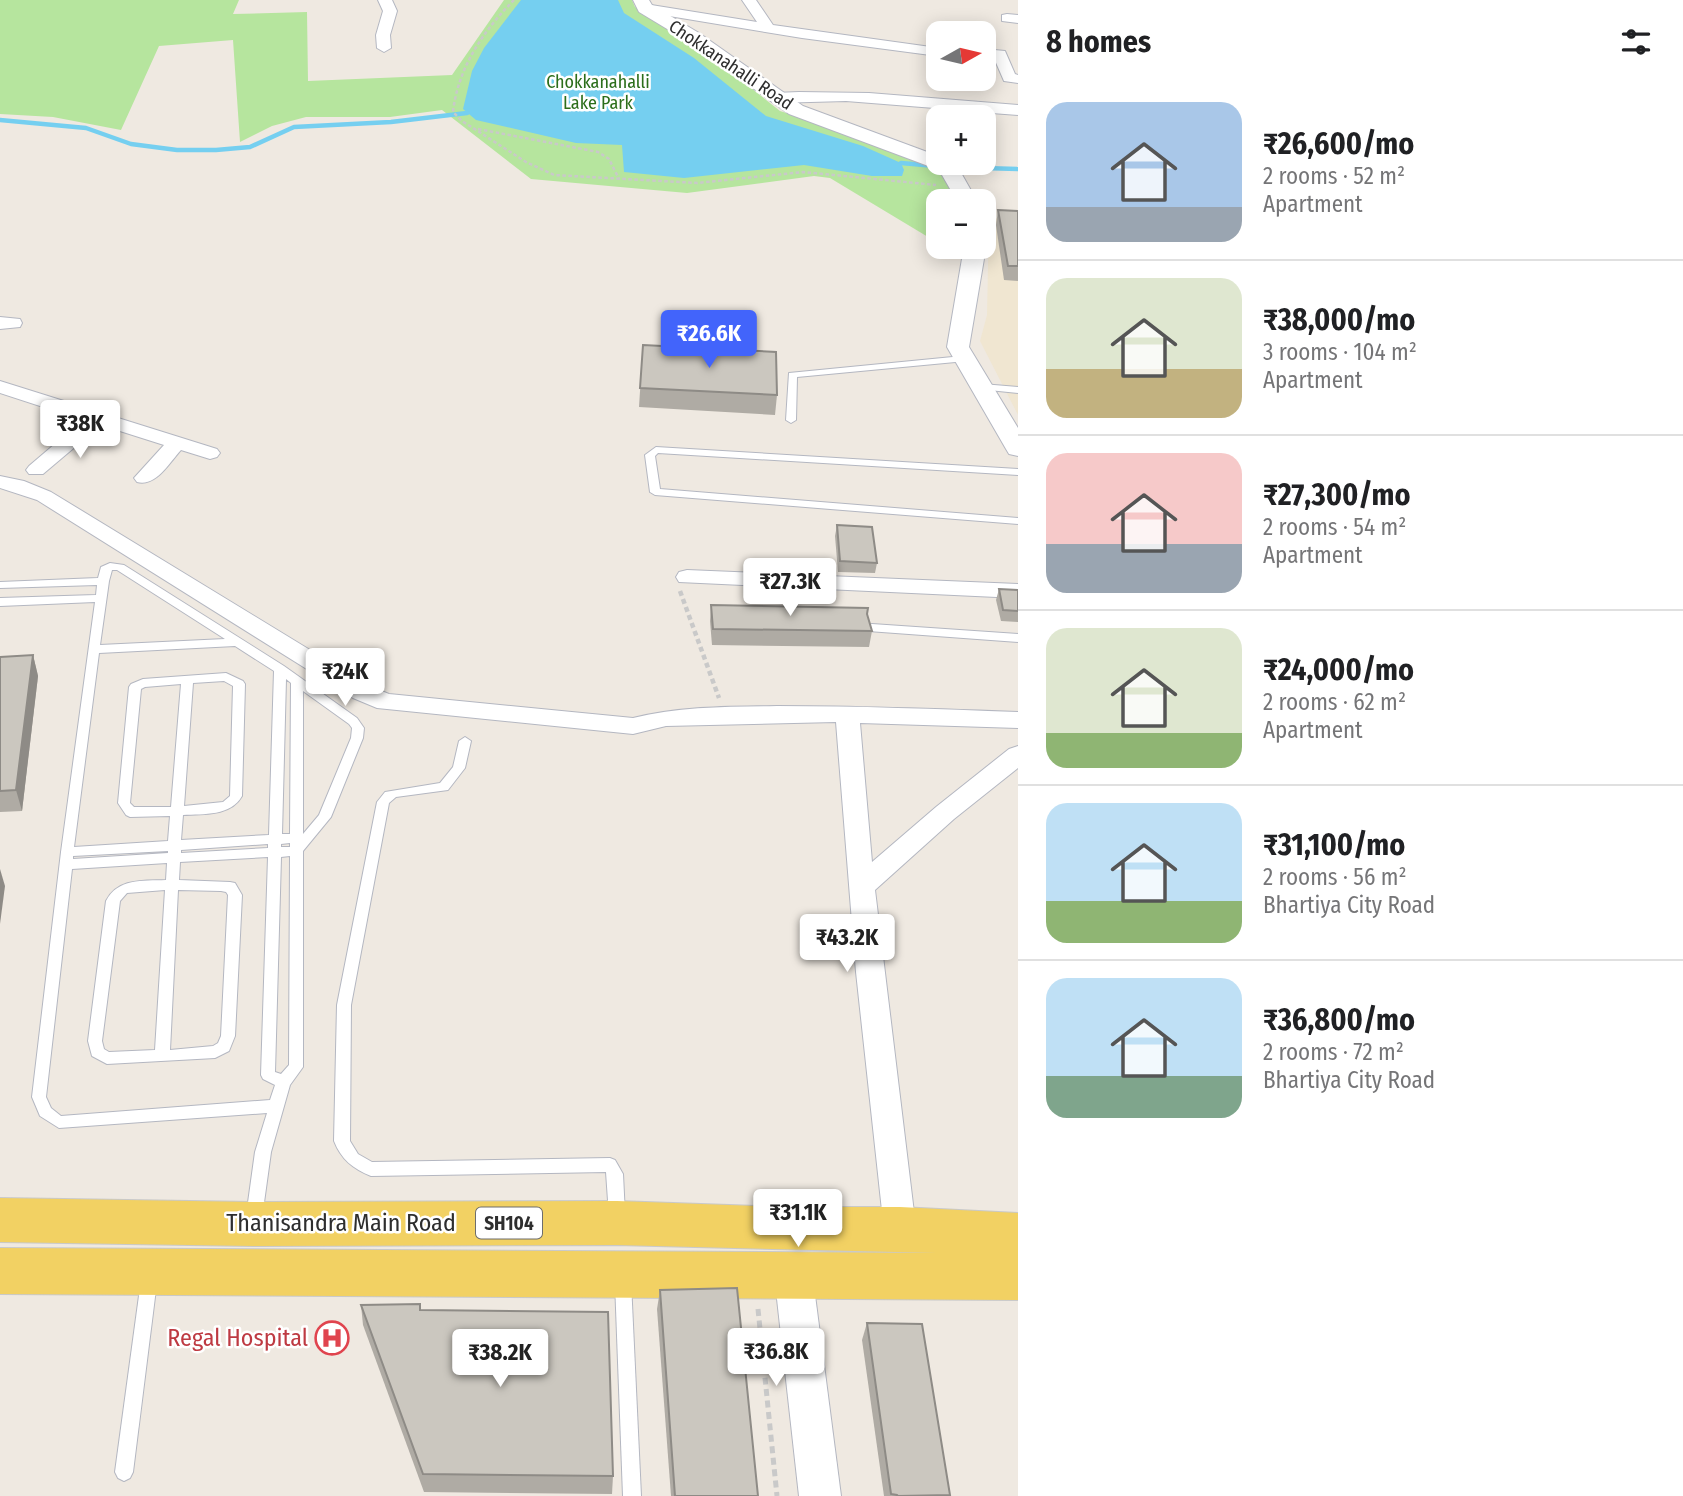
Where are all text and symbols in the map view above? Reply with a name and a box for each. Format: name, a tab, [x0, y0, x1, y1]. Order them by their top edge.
street label: Chokkanahalli Road	[665, 15, 797, 115]
north arrow	[926, 21, 996, 91]
map controls	[926, 21, 996, 259]
icon: filters	[1617, 23, 1655, 61]
text: 8 homes	[1046, 24, 1151, 60]
park label: Chokkanahalli Lake Park	[546, 71, 650, 114]
button: +	[926, 105, 996, 175]
text: ₹26,600/mo	[1263, 126, 1414, 162]
icon: home	[1102, 130, 1186, 214]
text: 2 rooms · 52 m²	[1263, 162, 1405, 190]
button: −	[926, 189, 996, 259]
text: Apartment	[1263, 190, 1363, 218]
text: ₹38,000/mo	[1263, 302, 1415, 338]
icon: home	[1102, 306, 1186, 390]
pin: ₹26.6K	[652, 310, 766, 370]
text: ₹26.6K	[677, 319, 741, 347]
text: 3 rooms · 104 m²	[1263, 338, 1417, 366]
text: Apartment	[1263, 366, 1363, 394]
pin: ₹38K	[39, 400, 121, 460]
text: ₹38K	[56, 409, 104, 437]
text: ₹27,300/mo	[1263, 477, 1410, 513]
icon: home	[1102, 481, 1186, 565]
text: 2 rooms · 54 m²	[1263, 513, 1406, 541]
text: Apartment	[1263, 541, 1363, 569]
pin: ₹27.3K	[733, 558, 847, 618]
text: ₹27.3K	[759, 567, 821, 595]
pin: ₹24K	[304, 648, 386, 708]
text: ₹24,000/mo	[1263, 652, 1414, 688]
icon: home	[1102, 656, 1186, 740]
text: ₹24K	[322, 657, 368, 685]
text: 2 rooms · 62 m²	[1263, 688, 1406, 716]
text: Apartment	[1263, 716, 1363, 744]
text: ₹31,100/mo	[1263, 827, 1405, 863]
icon: home	[1102, 831, 1186, 915]
text: 2 rooms · 56 m²	[1263, 863, 1407, 891]
text: Bhartiya City Road	[1263, 891, 1435, 919]
pin: ₹43.2K	[790, 914, 904, 974]
text: ₹43.2K	[816, 923, 878, 951]
text: ₹36,800/mo	[1263, 1002, 1415, 1038]
icon: home	[1102, 1006, 1186, 1090]
text: 2 rooms · 72 m²	[1263, 1038, 1404, 1066]
text: Bhartiya City Road	[1263, 1066, 1435, 1094]
pin: ₹31.1K	[741, 1190, 855, 1249]
text: ₹31.1K	[769, 1198, 827, 1226]
road number: SH104	[476, 1208, 542, 1238]
street label: Thanisandra Main Road	[226, 1209, 456, 1237]
hospital icon: Regal Hospital	[313, 1319, 351, 1357]
place label: Regal Hospital	[167, 1324, 308, 1352]
pin: ₹36.8K	[719, 1328, 833, 1388]
pin: ₹38.2K	[443, 1330, 557, 1389]
text: ₹36.8K	[744, 1337, 808, 1365]
text: ₹38.2K	[468, 1338, 532, 1366]

